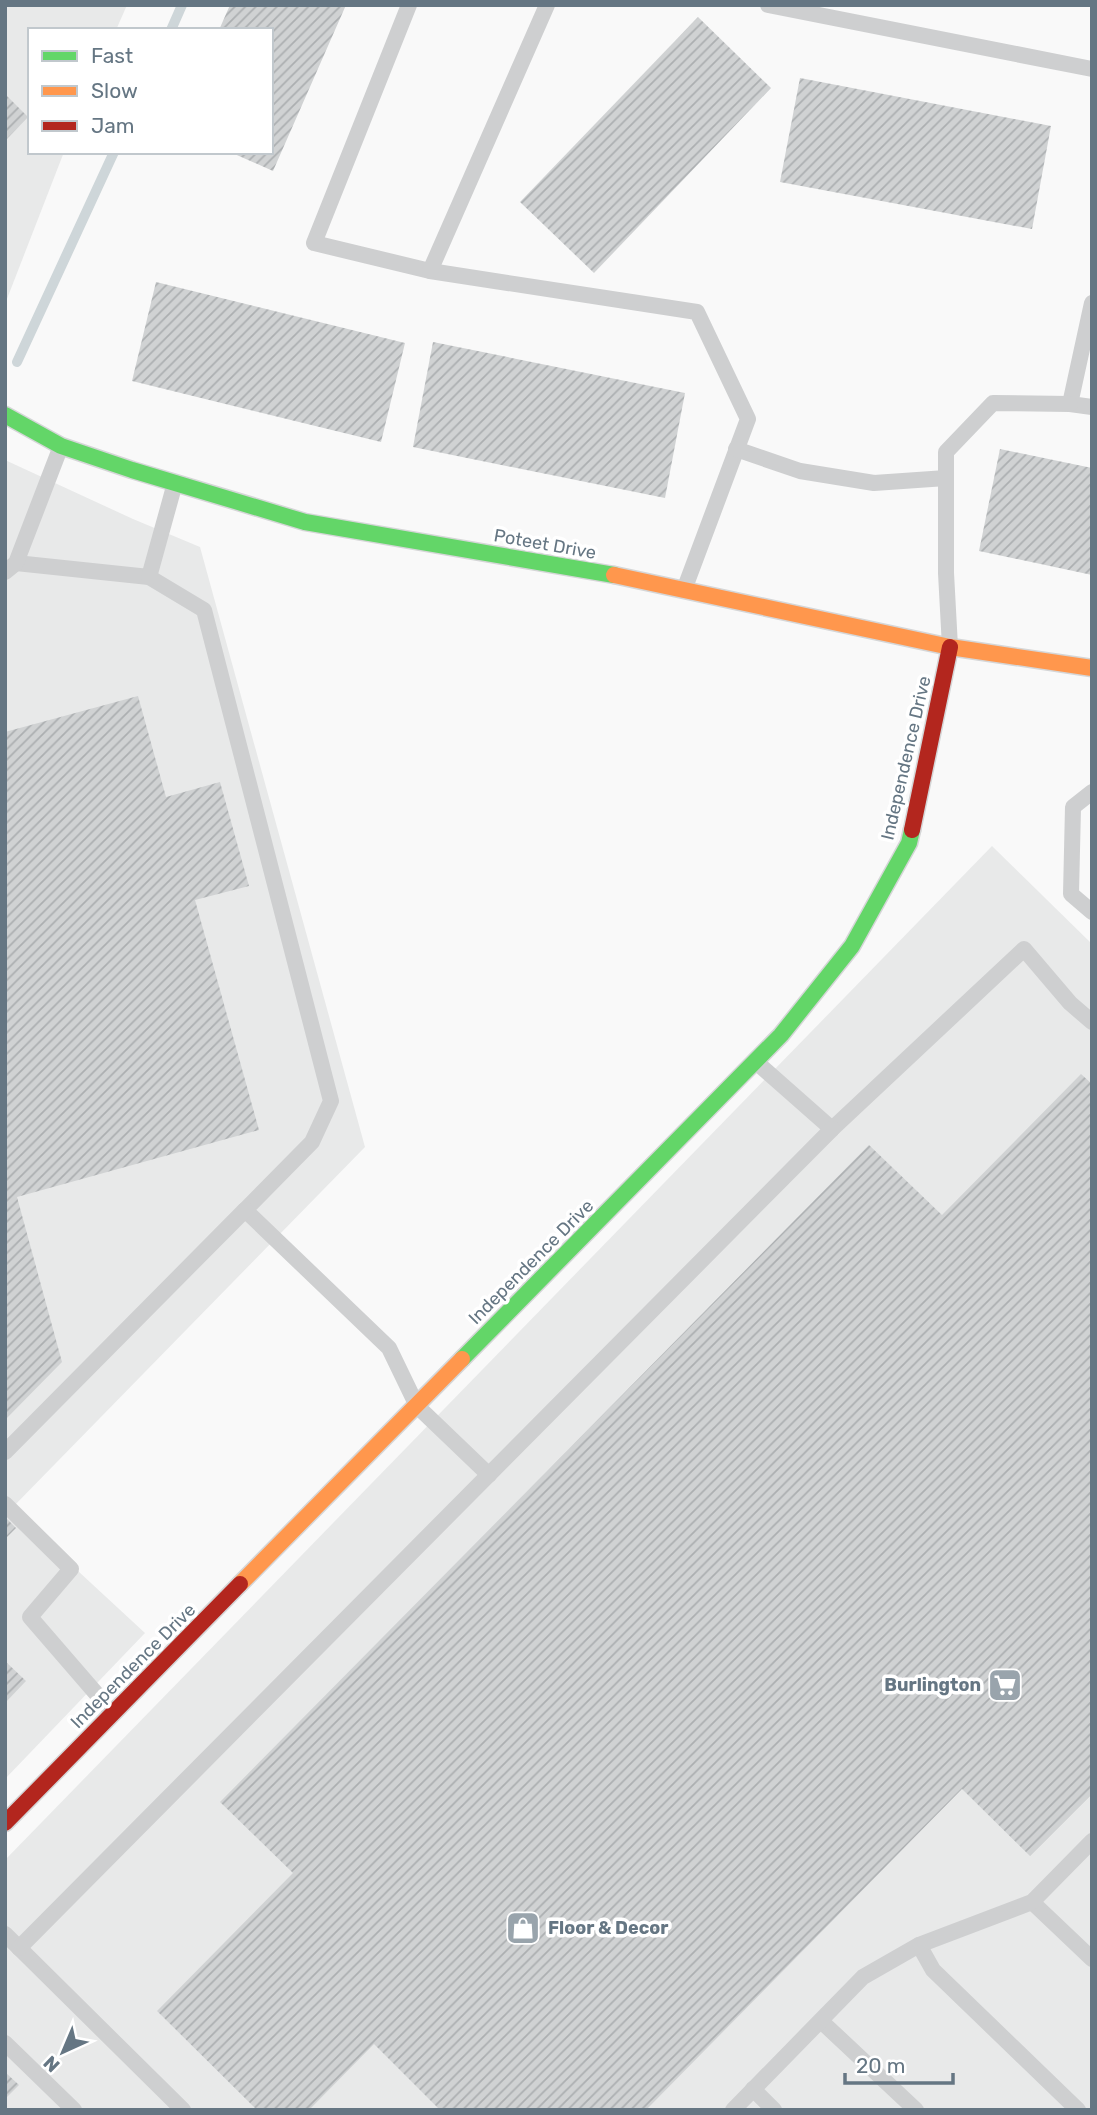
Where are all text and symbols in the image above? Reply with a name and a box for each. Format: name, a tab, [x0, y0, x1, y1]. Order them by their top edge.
legend	[28, 28, 273, 154]
text: Fast	[91, 43, 133, 68]
text: Slow	[91, 78, 138, 103]
text: Jam	[91, 113, 135, 138]
street label: Poteet Drive	[492, 524, 598, 564]
street label: Independence Drive	[876, 674, 936, 842]
street label: Independence Drive	[464, 1195, 598, 1329]
street label: Independence Drive	[66, 1599, 200, 1733]
supermarket icon: Burlington	[986, 1666, 1024, 1704]
place label: Burlington	[884, 1674, 981, 1696]
shop icon: Floor & Decor	[504, 1909, 542, 1947]
place label: Floor & Decor	[548, 1917, 668, 1939]
north arrow	[28, 2017, 98, 2087]
scale bar	[845, 2042, 954, 2086]
text: N	[39, 2051, 64, 2077]
text: 20 m	[856, 2053, 905, 2078]

